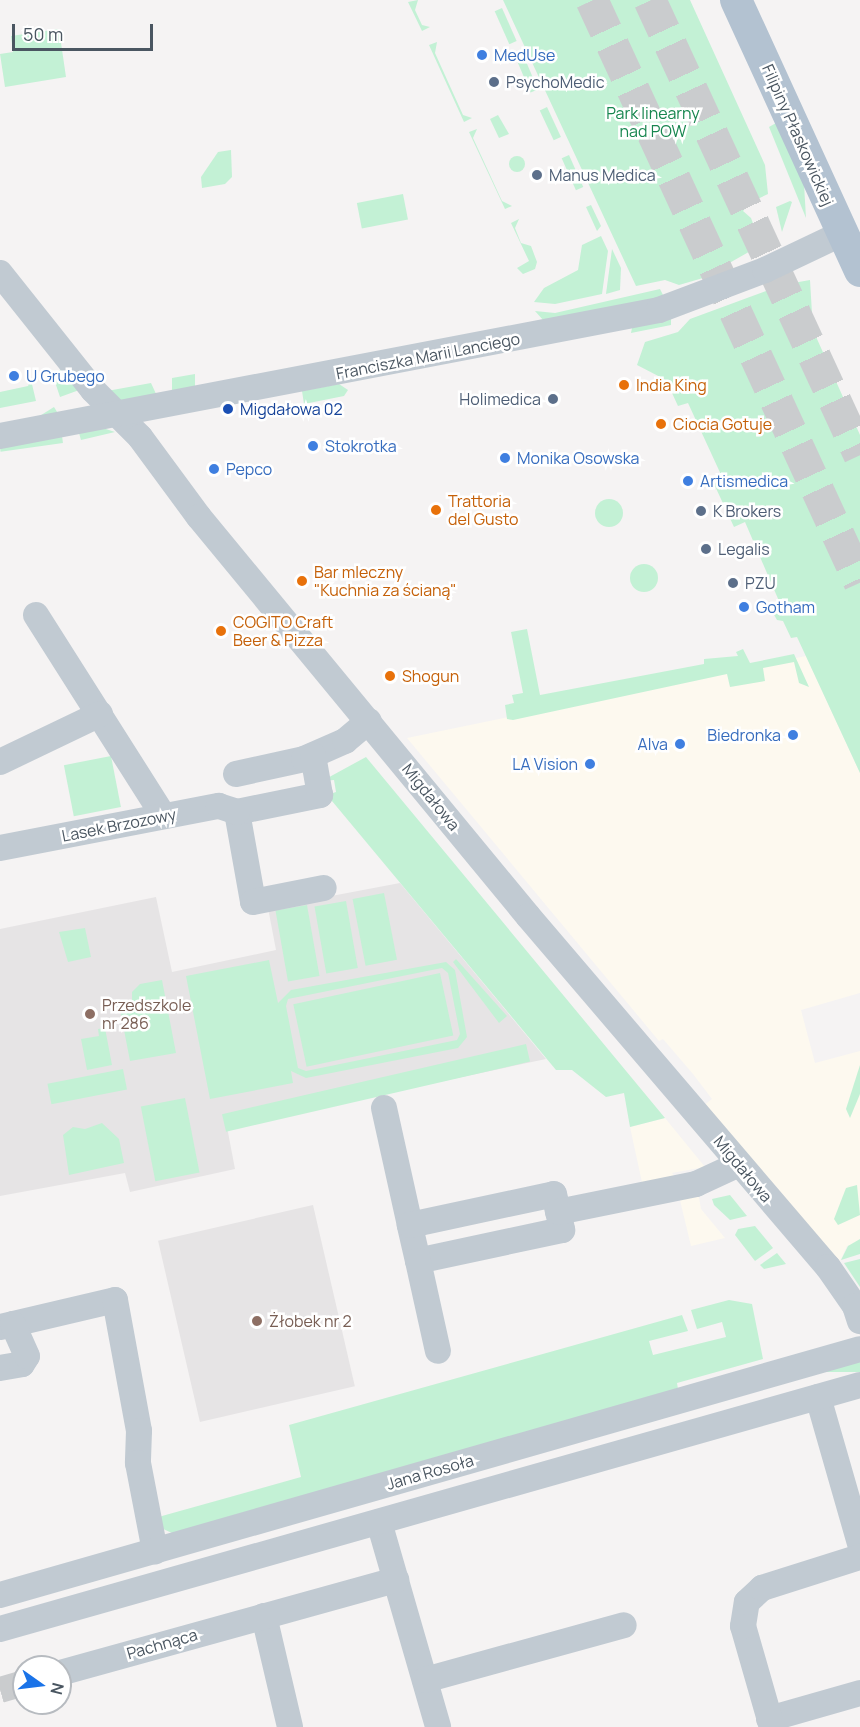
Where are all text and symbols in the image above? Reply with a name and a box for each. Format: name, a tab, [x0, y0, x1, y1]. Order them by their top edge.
scale bar	[15, 12, 156, 50]
text: 50 m	[23, 22, 63, 46]
place label: MedUse	[494, 45, 555, 65]
marker: MedUse	[475, 48, 489, 62]
street label: Filipiny Płaskowickiej	[758, 61, 838, 209]
place label: PsychoMedic	[506, 72, 605, 92]
marker: PsychoMedic	[487, 75, 501, 89]
park label: Park linearny nad POW	[606, 103, 700, 141]
place label: Manus Medica	[549, 165, 656, 185]
marker: Manus Medica	[530, 168, 544, 182]
street label: Franciszka Marii Lanciego	[334, 329, 522, 383]
place label: U Grubego	[26, 366, 105, 386]
marker: U Grubego	[7, 369, 21, 383]
place label: India King	[636, 375, 707, 395]
marker: India King	[617, 378, 631, 392]
place label: Holimedica	[459, 389, 541, 409]
marker: Holimedica	[546, 392, 560, 406]
place label: Migdałowa 02	[240, 399, 343, 419]
marker: Migdałowa 02	[221, 402, 235, 416]
place label: Ciocia Gotuje	[673, 414, 772, 434]
marker: Ciocia Gotuje	[654, 417, 668, 431]
place label: Stokrotka	[325, 436, 397, 456]
marker: Stokrotka	[306, 439, 320, 453]
place label: Monika Osowska	[517, 448, 639, 468]
marker: Monika Osowska	[498, 451, 512, 465]
place label: Pepco	[226, 459, 272, 479]
marker: Pepco	[207, 462, 221, 476]
place label: Artismedica	[700, 471, 788, 491]
marker: Artismedica	[681, 474, 695, 488]
place label: Trattoria del Gusto	[448, 491, 519, 529]
place label: K Brokers	[713, 501, 782, 521]
marker: Trattoria del Gusto	[429, 503, 443, 517]
marker: K Brokers	[694, 504, 708, 518]
place label: Legalis	[718, 539, 770, 559]
marker: Legalis	[699, 542, 713, 556]
place label: Bar mleczny "Kuchnia za ścianą"	[314, 562, 456, 600]
place label: PZU	[745, 573, 776, 593]
marker: Bar mleczny "Kuchnia za ścianą"	[295, 574, 309, 588]
marker: PZU	[726, 576, 740, 590]
place label: Gotham	[756, 597, 815, 617]
marker: Gotham	[737, 600, 751, 614]
place label: COGITO Craft Beer & Pizza	[233, 612, 333, 650]
marker: COGITO Craft Beer & Pizza	[214, 624, 228, 638]
place label: Shogun	[402, 666, 459, 686]
marker: Shogun	[383, 669, 397, 683]
place label: Biedronka	[707, 725, 781, 745]
marker: Biedronka	[786, 728, 800, 742]
place label: Alva	[638, 734, 668, 754]
marker: Alva	[673, 737, 687, 751]
place label: LA Vision	[512, 754, 578, 774]
marker: LA Vision	[583, 757, 597, 771]
street label: Migdałowa	[398, 760, 464, 834]
street label: Lasek Brzozowy	[60, 804, 178, 846]
place label: Przedszkole nr 286	[102, 995, 191, 1033]
marker: Przedszkole nr 286	[83, 1007, 97, 1021]
street label: Migdałowa	[710, 1132, 776, 1206]
place label: Żłobek nr 2	[269, 1311, 352, 1331]
marker: Żłobek nr 2	[250, 1314, 264, 1328]
street label: Jana Rosoła	[384, 1450, 476, 1494]
street label: Pachnąca	[124, 1625, 200, 1663]
north arrow	[12, 1655, 72, 1715]
text: N	[45, 1681, 70, 1697]

